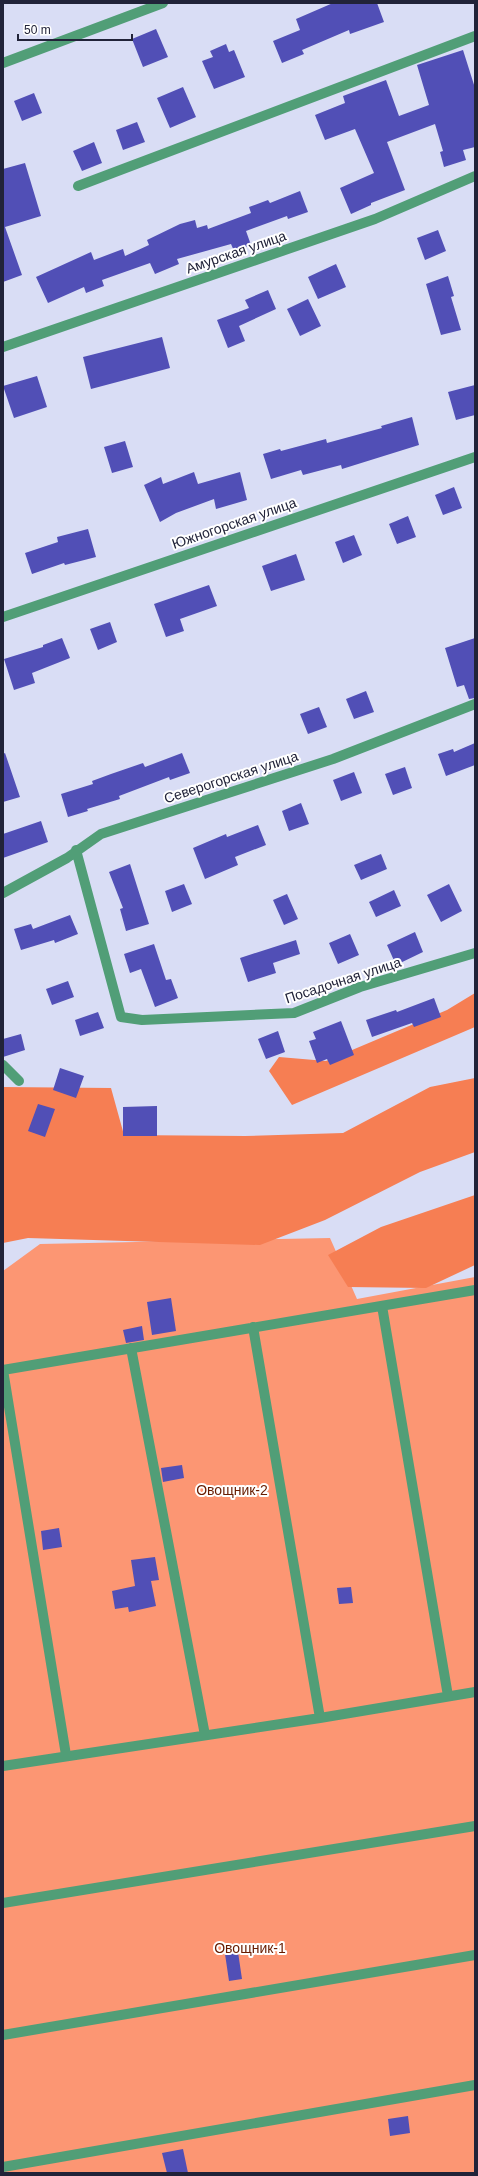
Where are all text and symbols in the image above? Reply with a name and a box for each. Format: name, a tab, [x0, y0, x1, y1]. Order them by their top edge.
scale bar	[18, 16, 132, 42]
text: 50 m	[24, 23, 51, 37]
street label: Амурская улица	[184, 227, 288, 277]
street label: Южногорская улица	[170, 494, 299, 552]
street label: Северогорская улица	[162, 748, 300, 806]
street label: Посадочная улица	[283, 954, 403, 1006]
park label: Овощник-2	[196, 1482, 268, 1498]
park label: Овощник-1	[214, 1940, 286, 1956]

